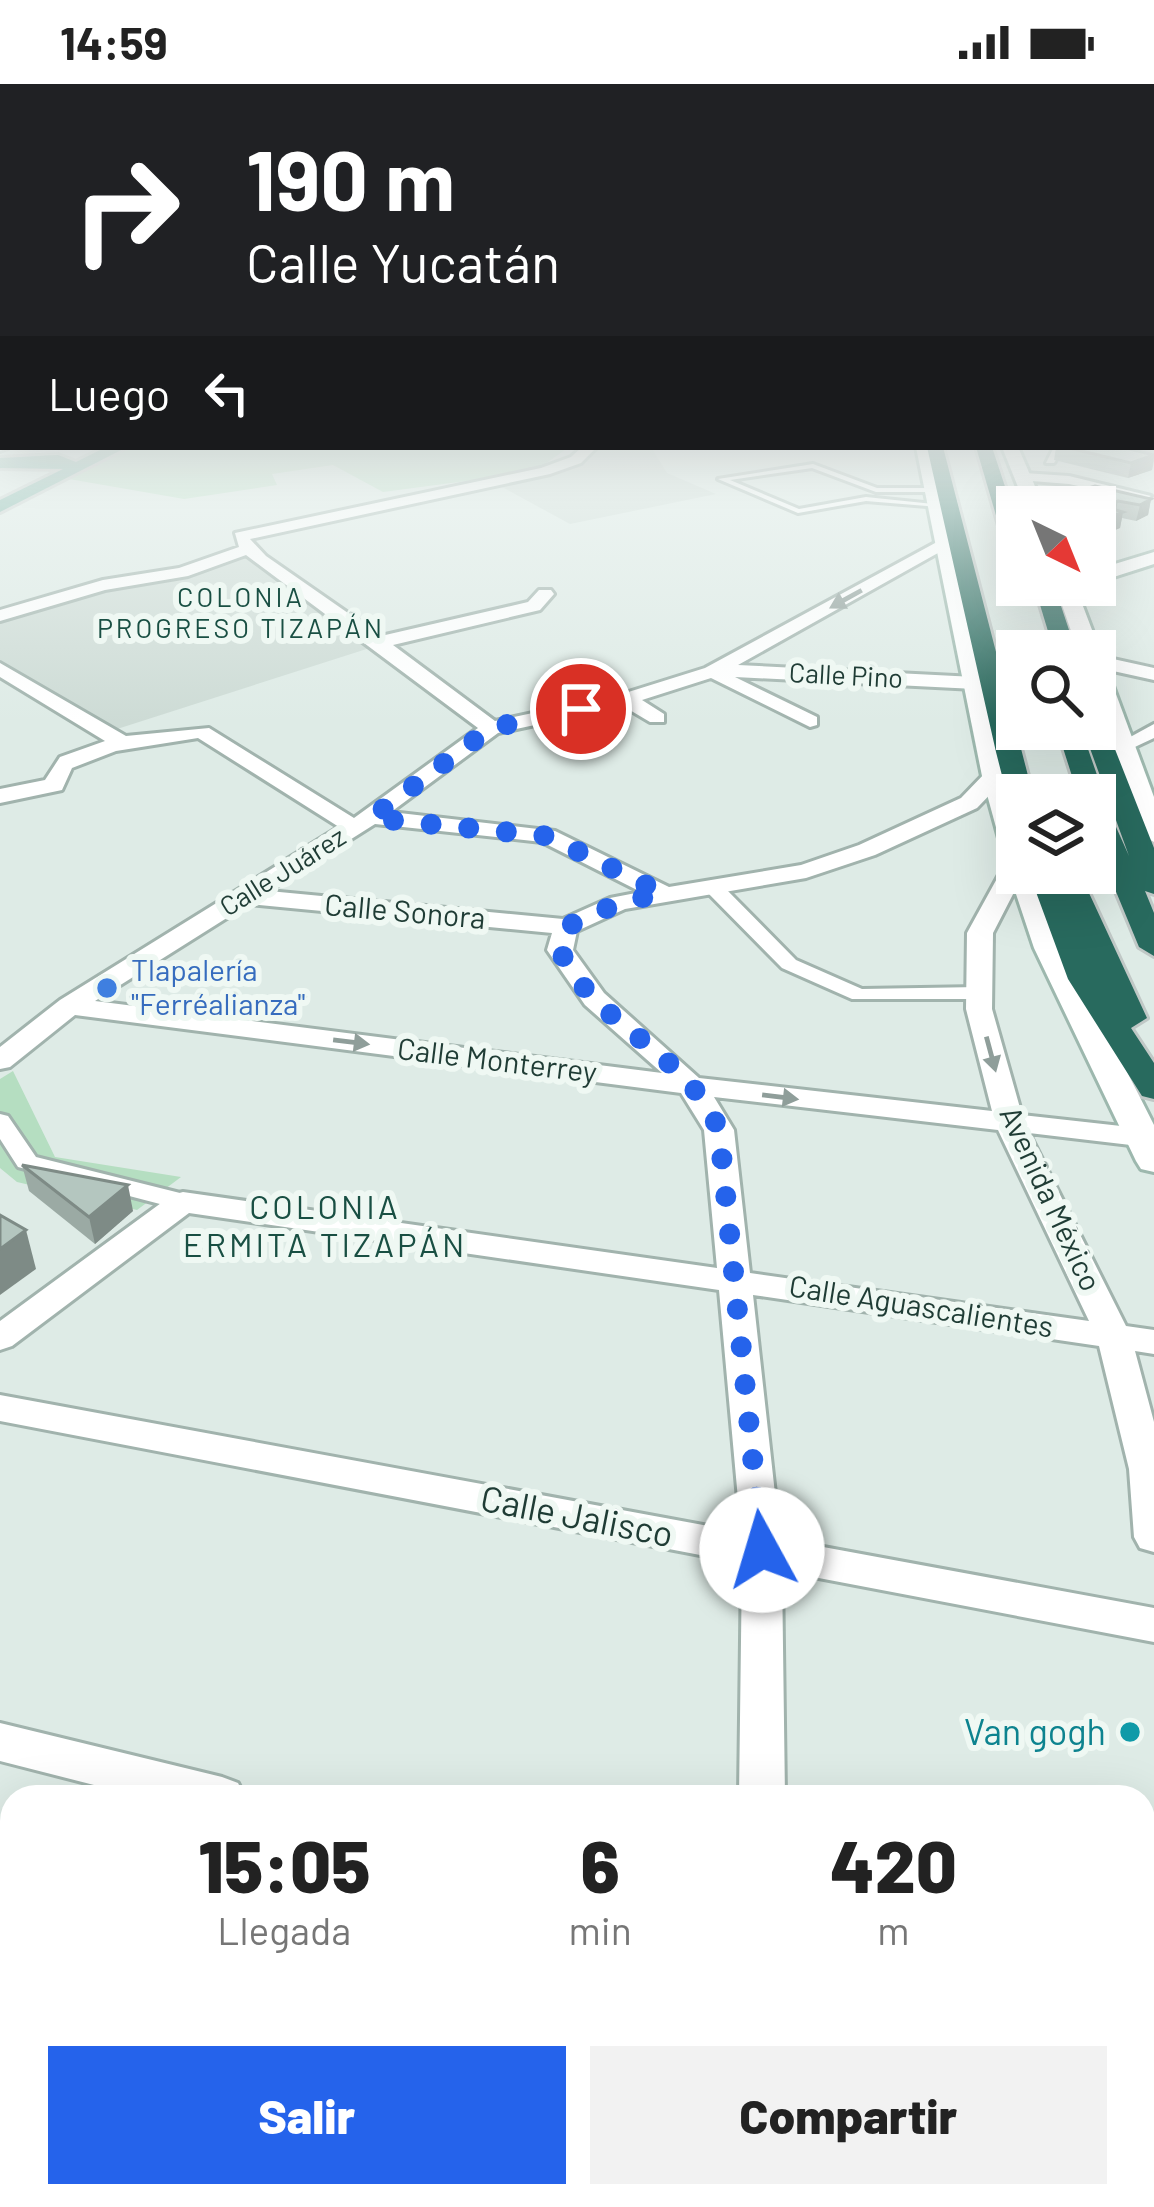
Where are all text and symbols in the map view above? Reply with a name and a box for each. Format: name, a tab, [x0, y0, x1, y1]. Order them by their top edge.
text: 14:59	[60, 15, 168, 69]
text: 190 m	[246, 127, 455, 228]
icon: right	[48, 132, 204, 288]
text: Calle Yucatán	[246, 229, 560, 294]
icon: left	[194, 360, 260, 426]
text: Luego	[48, 366, 170, 420]
north arrow	[996, 486, 1116, 606]
map controls	[996, 486, 1116, 894]
district label: COLONIA PROGRESO TIZAPÁN	[97, 580, 385, 643]
one-way arrow	[830, 588, 863, 609]
button: search	[996, 630, 1116, 750]
street label: Calle Pino	[788, 655, 904, 693]
pin	[530, 658, 632, 760]
icon: arrive	[548, 676, 614, 742]
button: layers	[996, 774, 1116, 894]
street label: Calle Juárez	[213, 819, 351, 922]
street label: Calle Sonora	[323, 885, 487, 935]
place label: Tlapalería "Ferréalianza"	[131, 951, 305, 1021]
marker: Tlapalería "Ferréalianza"	[94, 975, 120, 1001]
street label: Calle Monterrey	[395, 1029, 599, 1089]
one-way arrow	[333, 1033, 370, 1052]
one-way arrow	[982, 1036, 1001, 1073]
one-way arrow	[762, 1087, 799, 1106]
street label: Avenida México	[993, 1100, 1110, 1296]
district label: COLONIA ERMITA TIZAPÁN	[183, 1186, 467, 1264]
street label: Calle Aguascalientes	[787, 1266, 1056, 1344]
street label: Calle Jalisco	[477, 1475, 677, 1554]
position arrow	[699, 1487, 825, 1613]
place label: Van gogh	[964, 1709, 1106, 1752]
marker: Van gogh	[1117, 1719, 1143, 1745]
text: 15:05	[198, 1821, 370, 1907]
text: 6	[581, 1821, 620, 1907]
text: 420	[830, 1821, 957, 1907]
text: Llegada	[217, 1906, 351, 1953]
text: min	[569, 1906, 632, 1953]
text: m	[877, 1906, 910, 1953]
button: Salir	[48, 2046, 566, 2184]
button: Compartir	[590, 2046, 1107, 2184]

